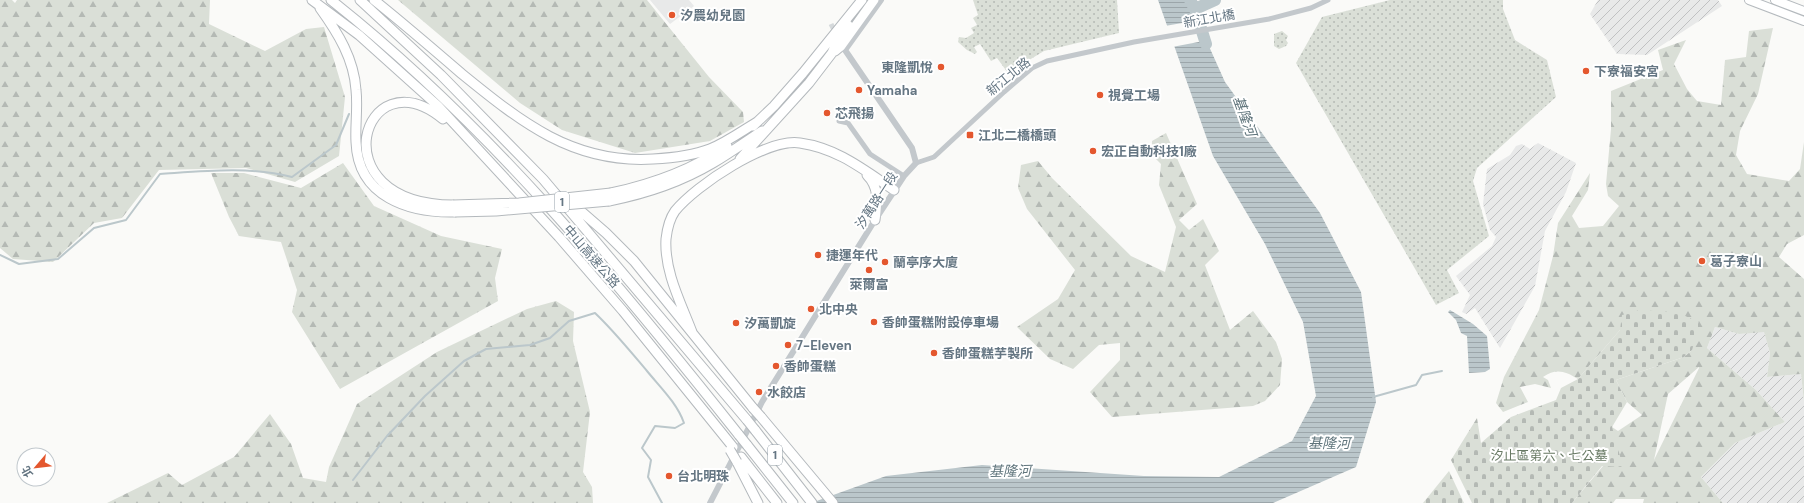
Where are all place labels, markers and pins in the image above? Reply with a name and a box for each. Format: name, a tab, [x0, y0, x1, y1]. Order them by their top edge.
place label: 汐農幼兒園	[680, 7, 745, 24]
marker: 汐農幼兒園	[667, 10, 677, 20]
place label: 東隆凱悅	[881, 59, 933, 76]
marker: 東隆凱悅	[936, 62, 946, 72]
place label: 下寮福安宮	[1594, 63, 1659, 80]
marker: 下寮福安宮	[1581, 66, 1591, 76]
place label: Yamaha	[867, 82, 917, 99]
marker: Yamaha	[854, 85, 864, 95]
place label: 視覺工場	[1108, 87, 1160, 104]
marker: 視覺工場	[1095, 90, 1105, 100]
place label: 芯飛揚	[835, 105, 874, 122]
marker: 芯飛揚	[822, 108, 832, 118]
place label: 江北二橋橋頭	[978, 127, 1057, 144]
marker: 江北二橋橋頭	[965, 130, 975, 140]
place label: 宏正自動科技1廠	[1101, 143, 1197, 160]
marker: 宏正自動科技1廠	[1088, 146, 1098, 156]
place label: 捷運年代	[826, 247, 878, 264]
marker: 捷運年代	[813, 250, 823, 260]
place label: 葛子寮山	[1710, 253, 1762, 270]
place label: 蘭亭序大廈	[893, 254, 958, 271]
marker: 葛子寮山	[1697, 256, 1707, 266]
marker: 蘭亭序大廈	[880, 257, 890, 267]
marker: 萊爾富	[864, 265, 874, 275]
place label: 萊爾富	[849, 276, 889, 293]
place label: 北中央	[819, 301, 858, 318]
marker: 北中央	[806, 304, 816, 314]
place label: 香帥蛋糕附設停車場	[882, 314, 999, 331]
place label: 汐萬凱旋	[744, 315, 796, 332]
marker: 香帥蛋糕附設停車場	[869, 317, 879, 327]
marker: 汐萬凱旋	[731, 318, 741, 328]
place label: 7-Eleven	[796, 337, 852, 354]
marker: 7-Eleven	[783, 340, 793, 350]
place label: 香帥蛋糕芋製所	[942, 345, 1033, 362]
marker: 香帥蛋糕芋製所	[929, 348, 939, 358]
place label: 香帥蛋糕	[784, 358, 836, 375]
marker: 香帥蛋糕	[771, 361, 781, 371]
place label: 水餃店	[767, 384, 806, 401]
marker: 水餃店	[754, 387, 764, 397]
place label: 台北明珠	[677, 468, 729, 485]
marker: 台北明珠	[664, 471, 674, 481]

